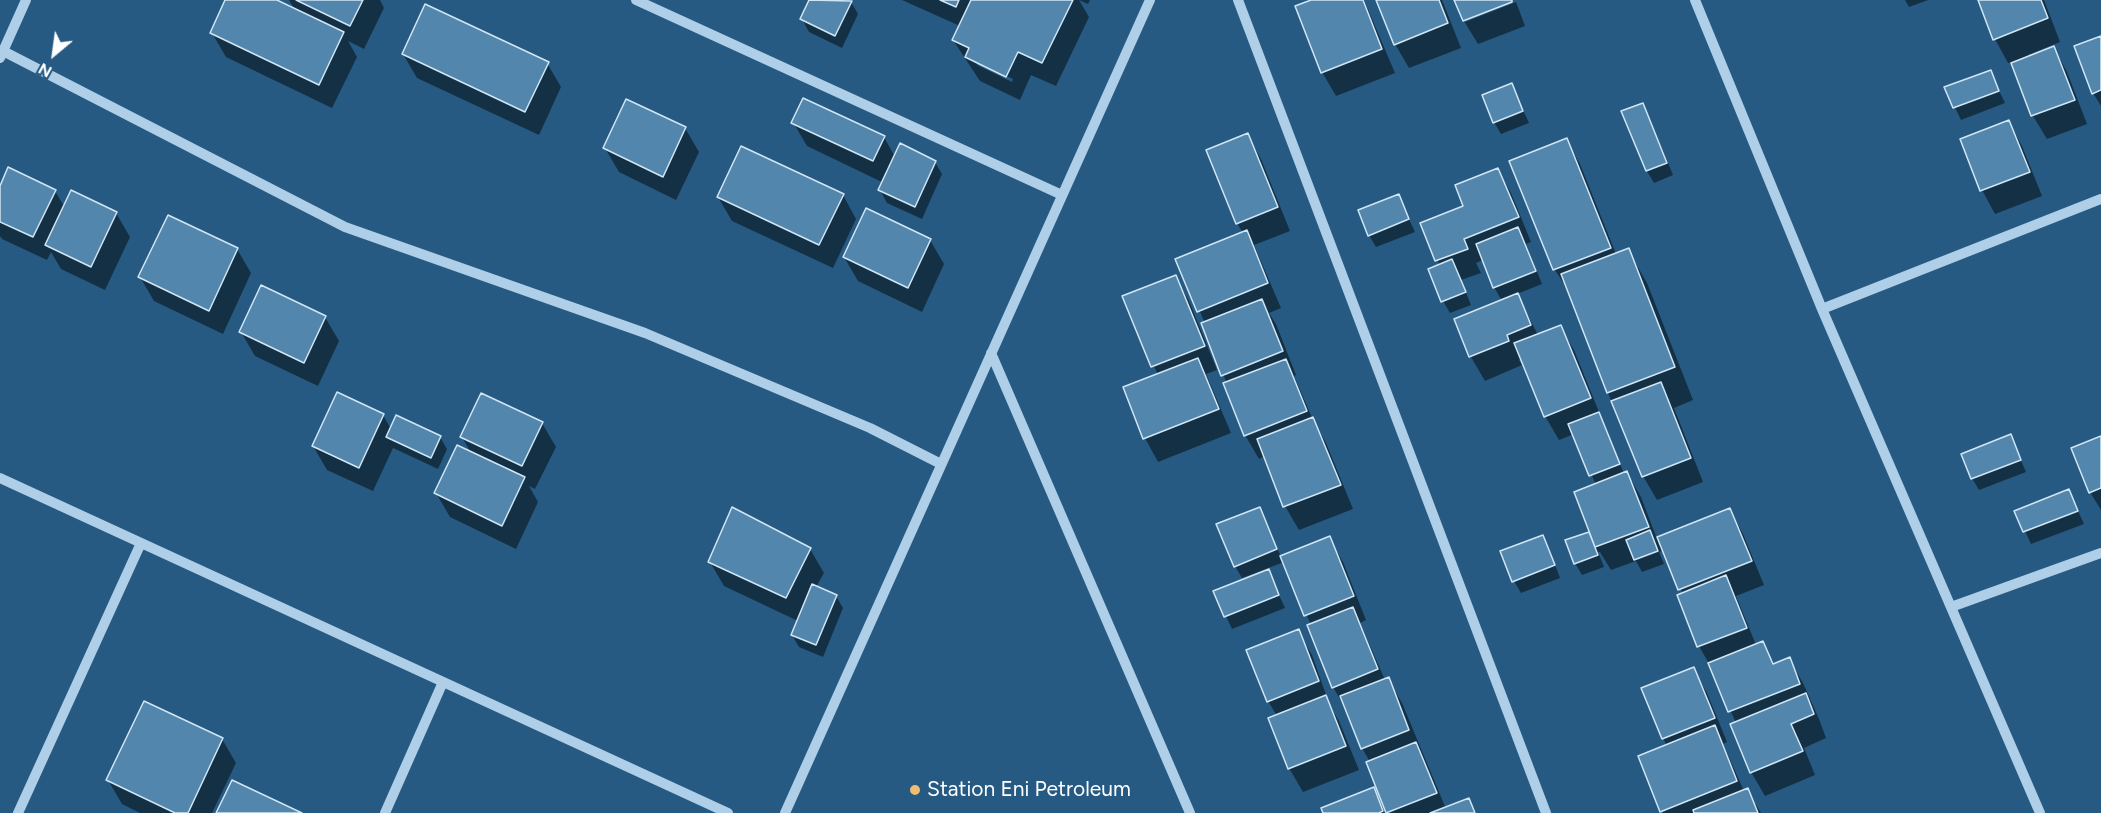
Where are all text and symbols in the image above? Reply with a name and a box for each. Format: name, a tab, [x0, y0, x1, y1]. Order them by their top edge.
north arrow	[24, 24, 84, 84]
text: N	[35, 59, 55, 81]
place label: Station Eni Petroleum	[927, 777, 1131, 803]
marker: Station Eni Petroleum	[908, 783, 922, 797]

